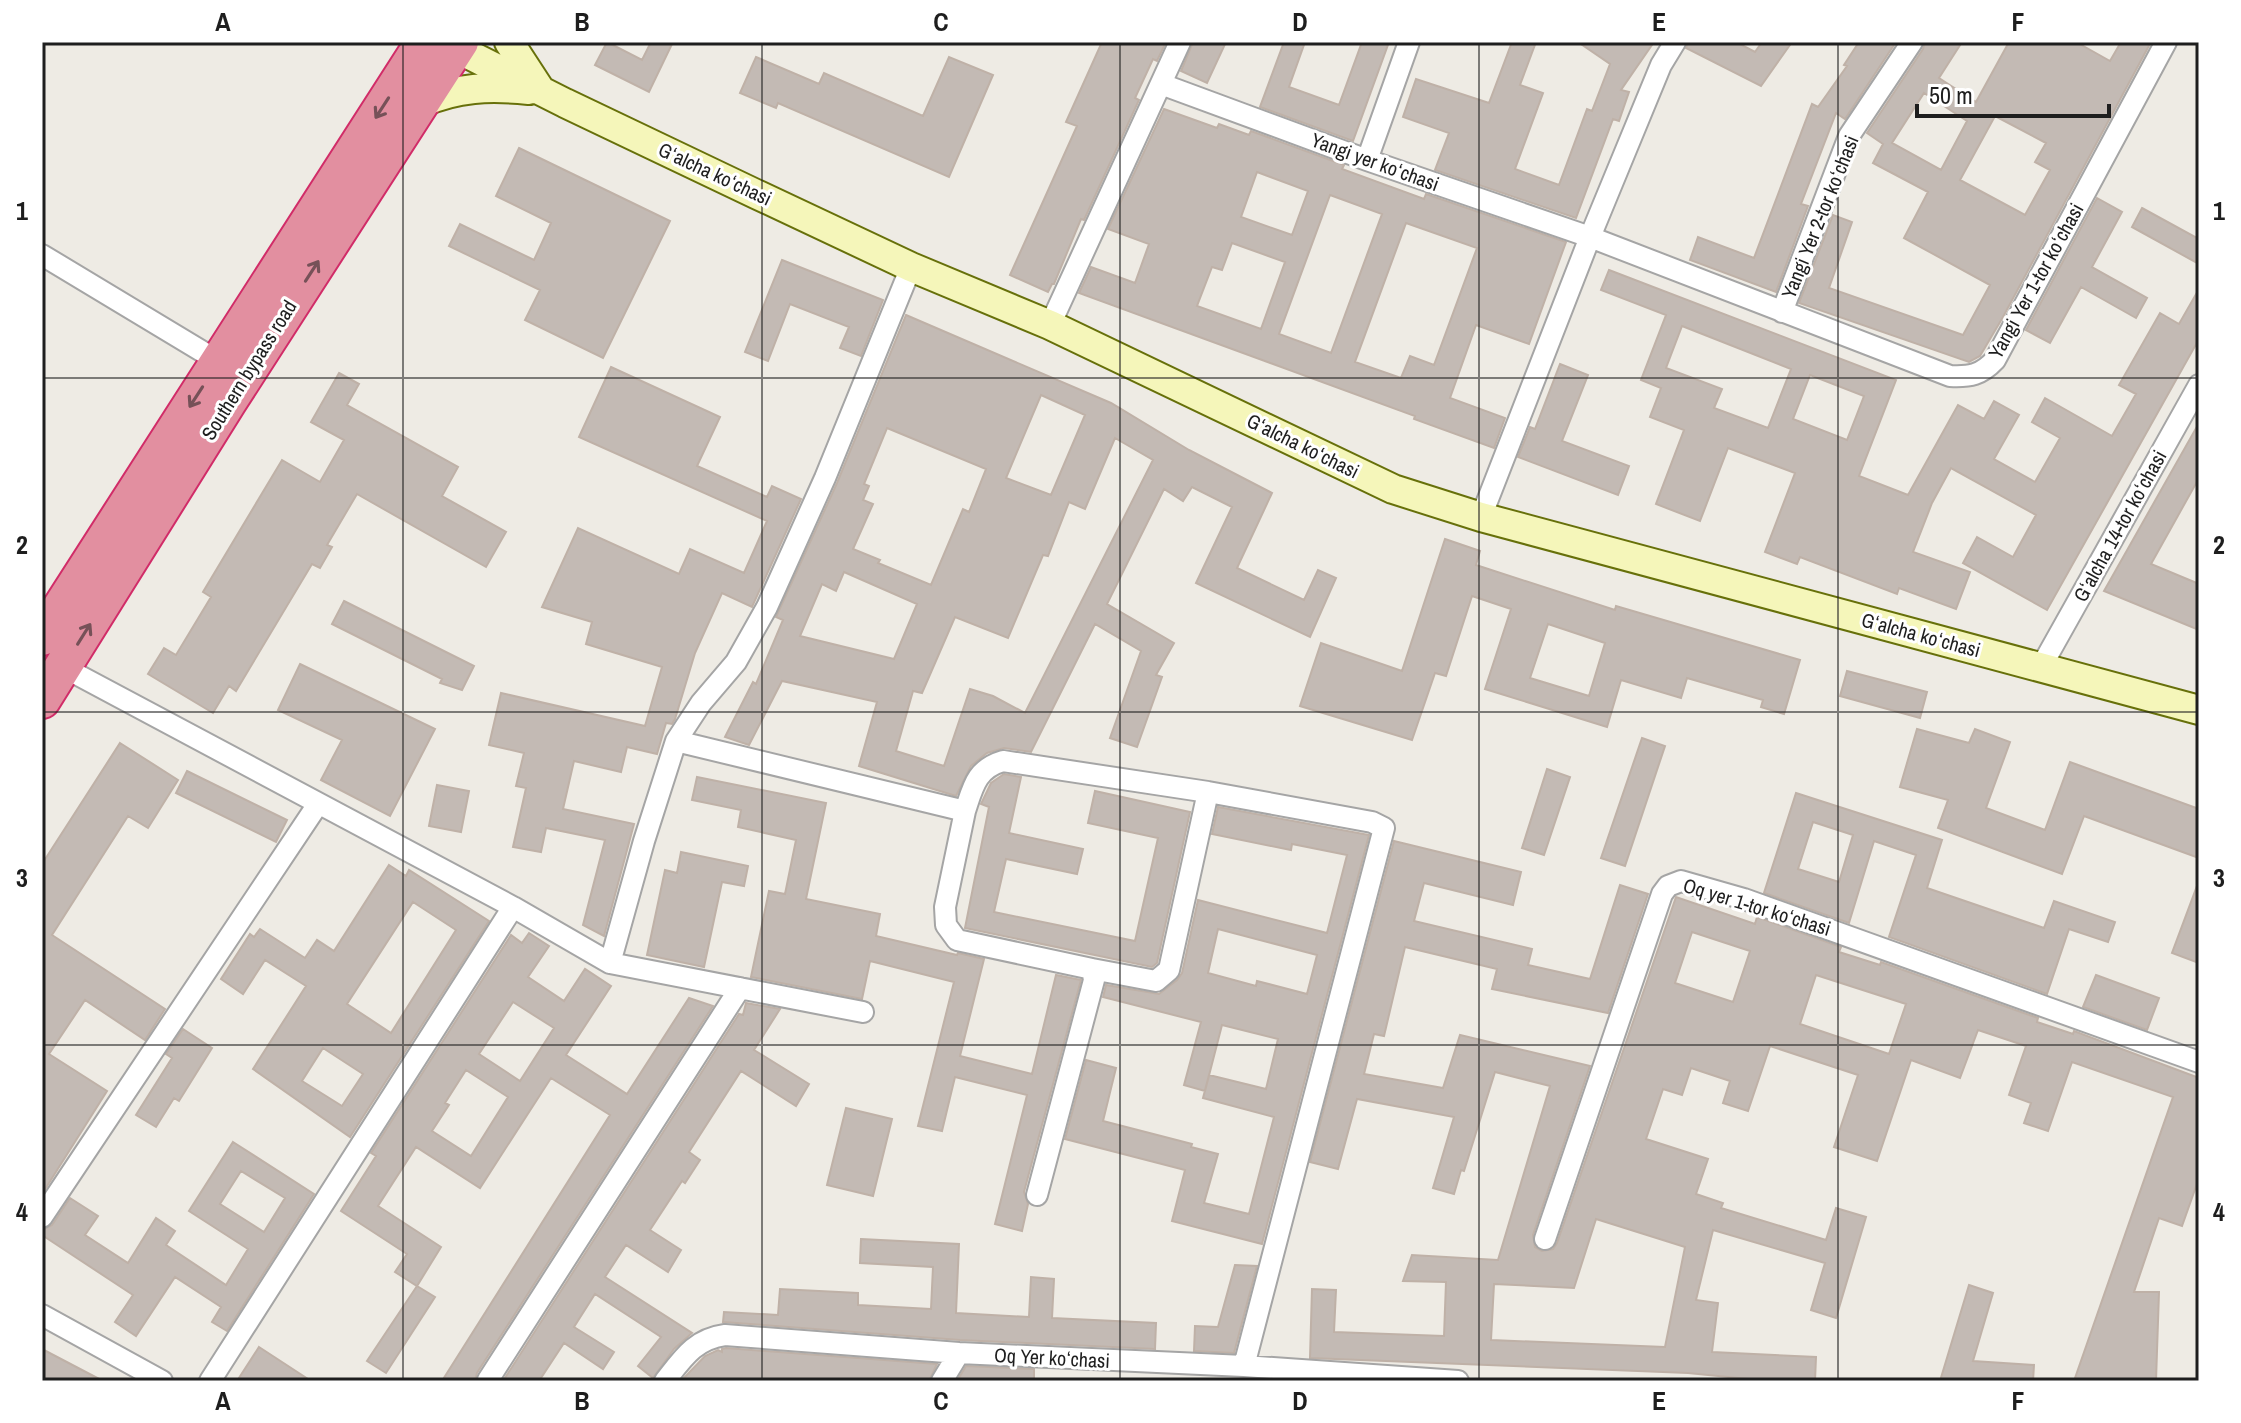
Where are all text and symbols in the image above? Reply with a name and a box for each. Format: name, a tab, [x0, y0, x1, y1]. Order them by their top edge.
text: A	[215, 4, 231, 39]
text: B	[574, 4, 590, 39]
text: C	[933, 4, 949, 39]
text: D	[1292, 4, 1308, 39]
text: E	[1652, 4, 1666, 39]
text: F	[2011, 4, 2025, 39]
scale bar	[1917, 68, 2109, 118]
text: 50 m	[1929, 79, 1973, 111]
one-way arrow	[373, 96, 390, 118]
street label: Yangi yer koʻchasi	[1307, 126, 1443, 197]
street label: Yangi Yer 2-tor koʻchasi	[1774, 131, 1865, 303]
street label: Gʻalcha koʻchasi	[654, 136, 776, 212]
text: 1	[16, 193, 28, 228]
text: 1	[2213, 193, 2225, 228]
street label: Yangi Yer 1-tor koʻchasi	[1982, 198, 2090, 363]
one-way arrow	[303, 261, 320, 283]
street label: Southern bypass road	[195, 295, 303, 445]
one-way arrow	[187, 385, 203, 408]
street label: Gʻalcha koʻchasi	[1243, 407, 1364, 484]
street label: Gʻalcha 14-tor koʻchasi	[2067, 445, 2172, 606]
text: 2	[16, 527, 28, 562]
text: 2	[2213, 527, 2225, 562]
street label: Gʻalcha koʻchasi	[1859, 606, 1984, 663]
one-way arrow	[76, 623, 92, 646]
text: 3	[16, 860, 28, 895]
text: 3	[2213, 860, 2225, 895]
street label: Oq yer 1-tor koʻchasi	[1680, 871, 1834, 942]
text: 4	[16, 1194, 28, 1229]
text: 4	[2213, 1194, 2225, 1229]
street label: Oq Yer koʻchasi	[993, 1341, 1111, 1374]
text: A	[215, 1383, 231, 1418]
text: B	[574, 1383, 590, 1418]
text: C	[933, 1383, 949, 1418]
text: D	[1292, 1383, 1308, 1418]
text: E	[1652, 1383, 1666, 1418]
text: F	[2011, 1383, 2025, 1418]

